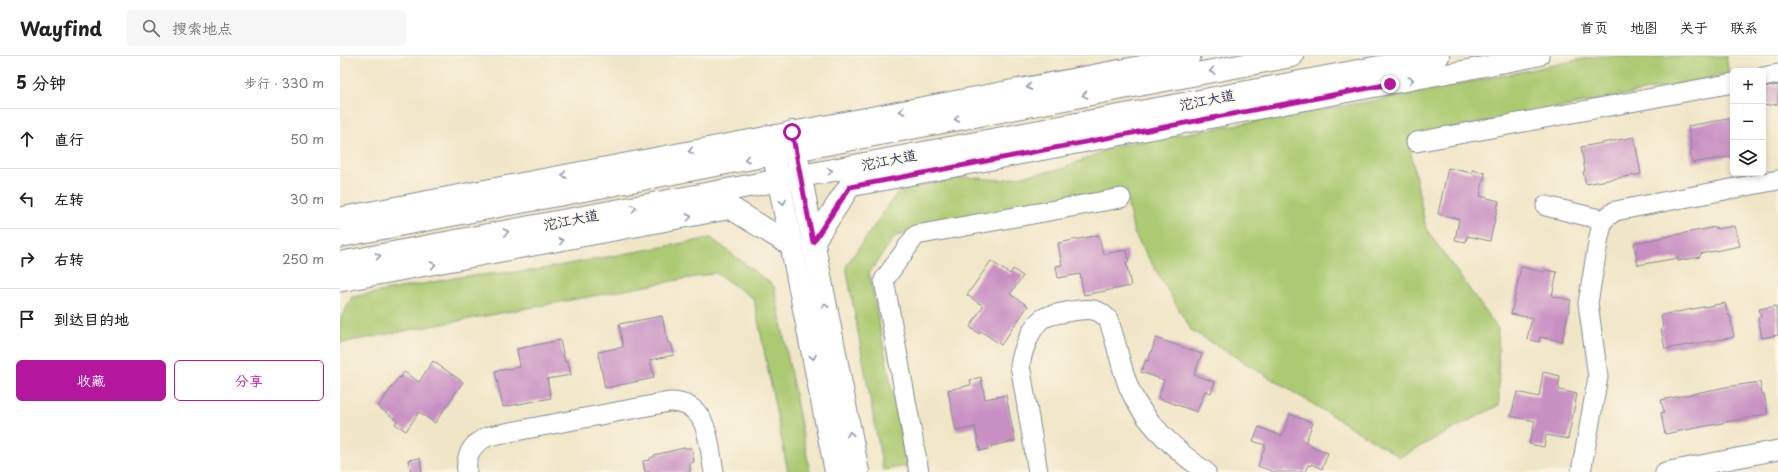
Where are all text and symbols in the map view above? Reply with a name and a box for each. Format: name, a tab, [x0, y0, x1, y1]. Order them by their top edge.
search box	[126, 10, 406, 46]
text: Wayfind	[20, 14, 102, 42]
text: 搜索地点	[172, 16, 232, 39]
icon: search	[140, 17, 162, 39]
text: 首页	[1580, 17, 1608, 38]
text: 地图	[1630, 17, 1658, 38]
text: 关于	[1680, 17, 1708, 38]
text: 联系	[1730, 17, 1758, 38]
one-way arrow	[1209, 66, 1216, 75]
map controls	[1730, 68, 1766, 176]
button: +	[1730, 68, 1766, 104]
text: 5 分钟	[16, 69, 66, 95]
text: 步行 · 330 m	[244, 73, 324, 92]
route end	[1381, 75, 1399, 93]
one-way arrow	[1407, 77, 1414, 85]
one-way arrow	[1026, 82, 1032, 90]
street label: 沱江大道	[1177, 84, 1236, 115]
one-way arrow	[1082, 90, 1088, 99]
button: −	[1730, 104, 1766, 140]
one-way arrow	[898, 106, 905, 115]
one-way arrow	[954, 115, 960, 123]
route start	[783, 123, 801, 141]
text: 直行	[54, 127, 84, 150]
icon: ahead	[16, 128, 38, 150]
text: 50 m	[290, 129, 324, 148]
button: layers	[1730, 140, 1766, 176]
street label: 沱江大道	[859, 144, 918, 175]
one-way arrow	[688, 146, 694, 154]
one-way arrow	[744, 154, 750, 163]
one-way arrow	[827, 167, 833, 175]
one-way arrow	[560, 170, 567, 178]
text: 左转	[54, 187, 84, 210]
icon: left	[16, 188, 38, 210]
text: 30 m	[290, 189, 324, 208]
one-way arrow	[778, 198, 786, 205]
street label: 沱江大道	[541, 204, 600, 235]
one-way arrow	[631, 204, 637, 213]
one-way arrow	[686, 213, 692, 221]
one-way arrow	[503, 228, 509, 237]
one-way arrow	[558, 237, 564, 245]
text: 右转	[54, 247, 84, 270]
icon: right	[16, 248, 38, 270]
text: 250 m	[282, 249, 324, 268]
one-way arrow	[375, 253, 381, 261]
one-way arrow	[430, 261, 436, 269]
one-way arrow	[822, 303, 830, 309]
text: 到达目的地	[54, 307, 129, 330]
icon: arrive	[16, 308, 38, 330]
one-way arrow	[808, 353, 817, 360]
button: 收藏	[16, 360, 166, 401]
button: 分享	[174, 360, 324, 401]
one-way arrow	[847, 431, 855, 437]

